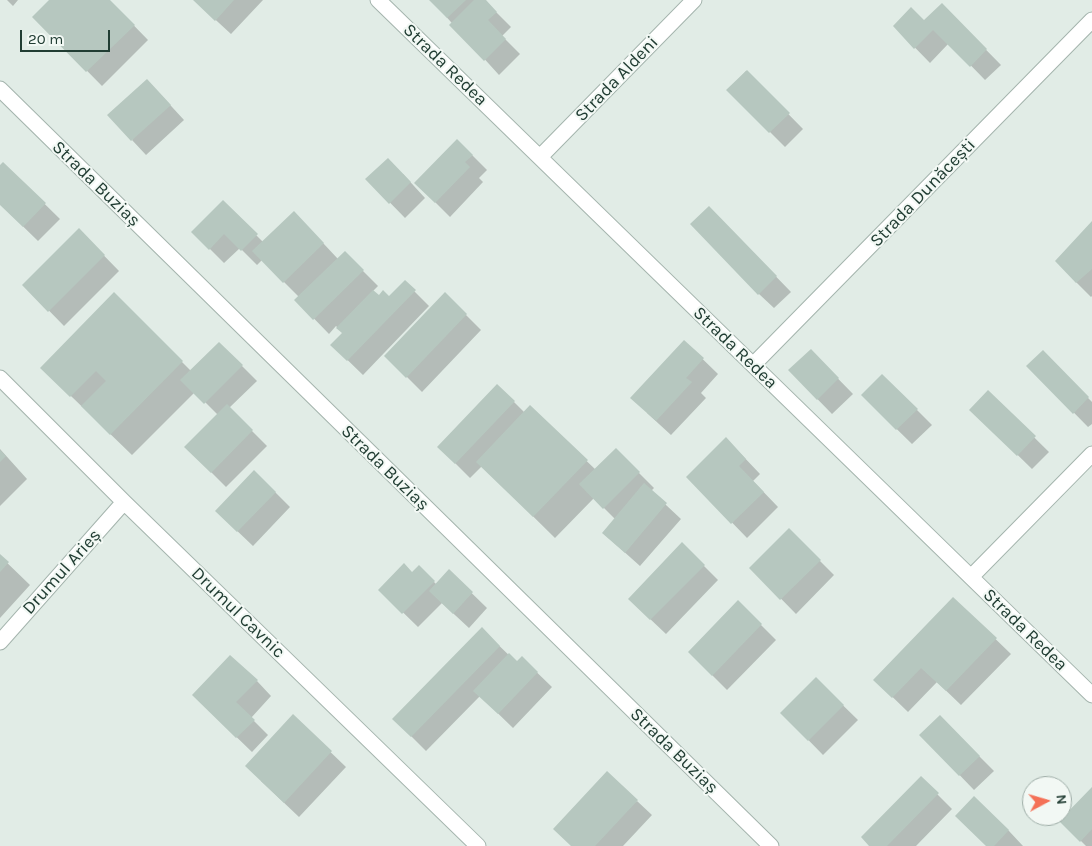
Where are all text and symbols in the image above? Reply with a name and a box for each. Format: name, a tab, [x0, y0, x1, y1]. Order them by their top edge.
street label: Strada Redea	[398, 19, 492, 111]
scale bar	[22, 20, 112, 52]
text: 20 m	[28, 30, 63, 48]
street label: Strada Aldeni	[571, 32, 663, 126]
street label: Strada Dunăcești	[866, 134, 980, 252]
street label: Strada Buziaș	[47, 137, 145, 231]
street label: Strada Redea	[688, 302, 782, 394]
street label: Strada Buziaș	[336, 421, 434, 515]
street label: Drumul Arieș	[18, 525, 106, 619]
street label: Drumul Cavnic	[187, 563, 289, 663]
street label: Strada Redea	[978, 584, 1072, 676]
street label: Strada Buziaș	[625, 704, 723, 798]
north arrow	[1022, 776, 1072, 826]
text: N	[1052, 794, 1070, 805]

